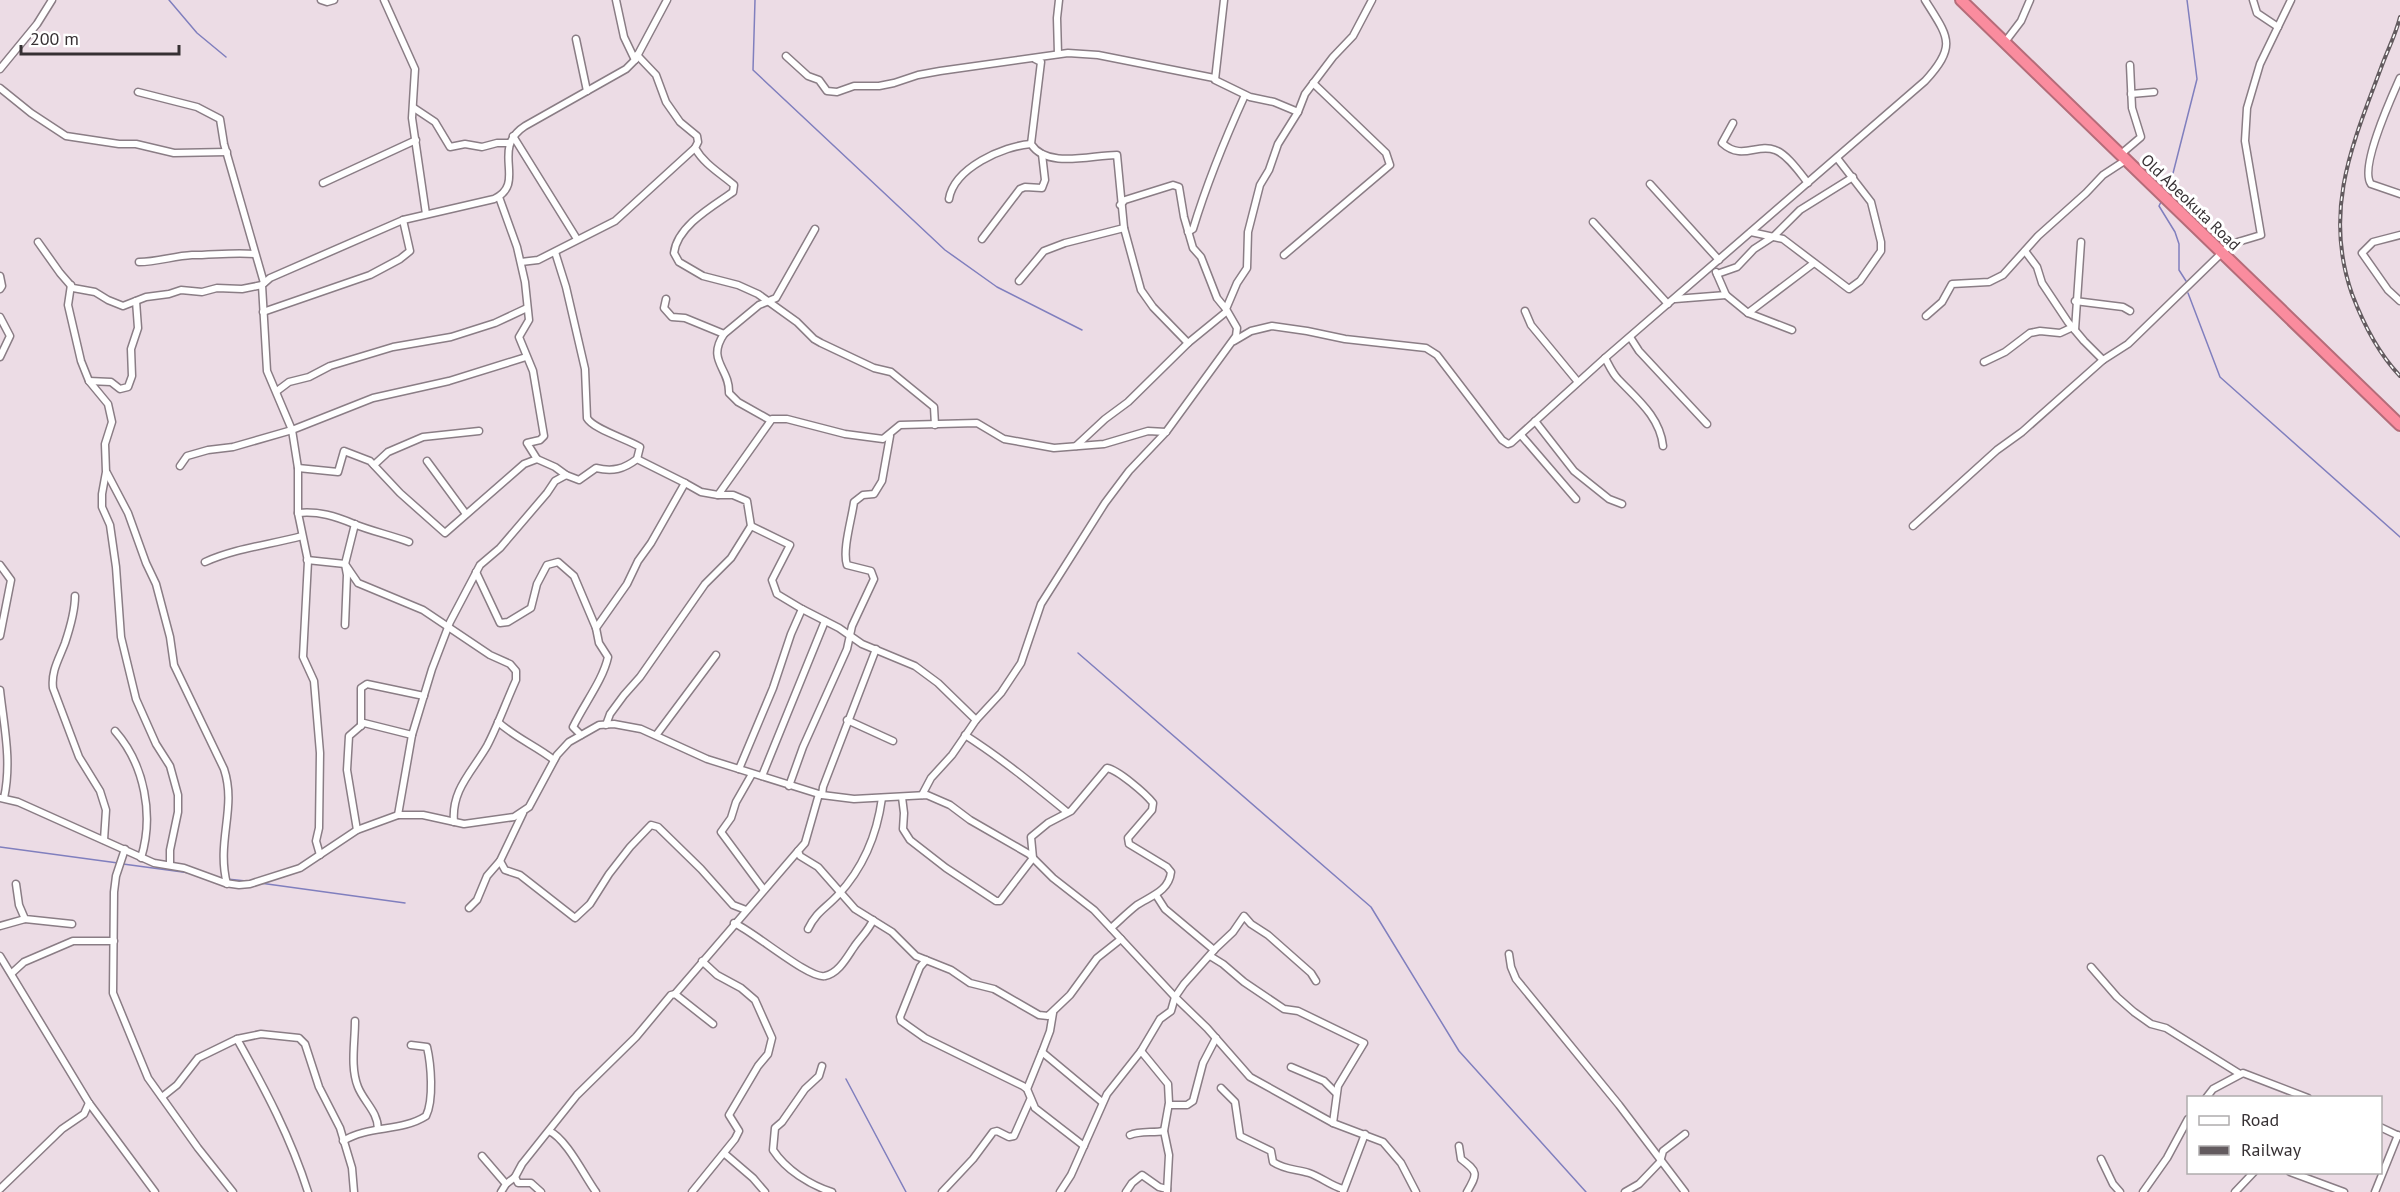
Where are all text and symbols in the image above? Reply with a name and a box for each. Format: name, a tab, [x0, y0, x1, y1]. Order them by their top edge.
scale bar	[21, 18, 178, 56]
text: 200 m	[30, 27, 79, 50]
street label: Old Abeokuta Road	[2137, 150, 2245, 254]
legend	[2187, 1096, 2382, 1174]
text: Road	[2241, 1108, 2279, 1131]
text: Railway	[2241, 1138, 2302, 1161]

